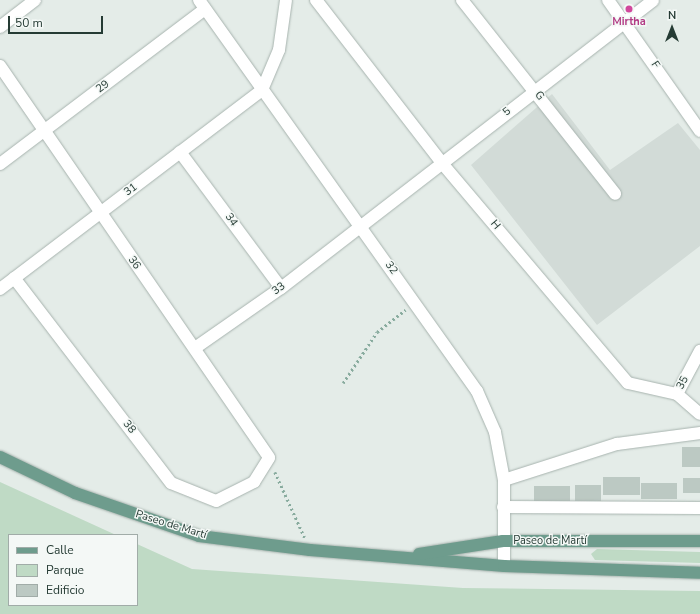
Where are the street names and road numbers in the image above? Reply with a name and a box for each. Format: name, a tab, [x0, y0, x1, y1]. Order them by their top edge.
street label: F	[648, 59, 662, 71]
street label: 29	[94, 78, 112, 96]
street label: G	[531, 89, 547, 103]
street label: 5	[500, 105, 514, 119]
street label: 31	[122, 181, 140, 199]
street label: 34	[222, 211, 240, 229]
street label: H	[487, 218, 503, 232]
street label: 36	[125, 254, 143, 272]
street label: 32	[382, 259, 400, 277]
street label: 33	[270, 280, 288, 298]
street label: 35	[674, 374, 692, 392]
street label: 38	[120, 418, 138, 436]
street label: Paseo de Martí	[134, 508, 208, 542]
street label: Paseo de Martí	[513, 534, 587, 548]

